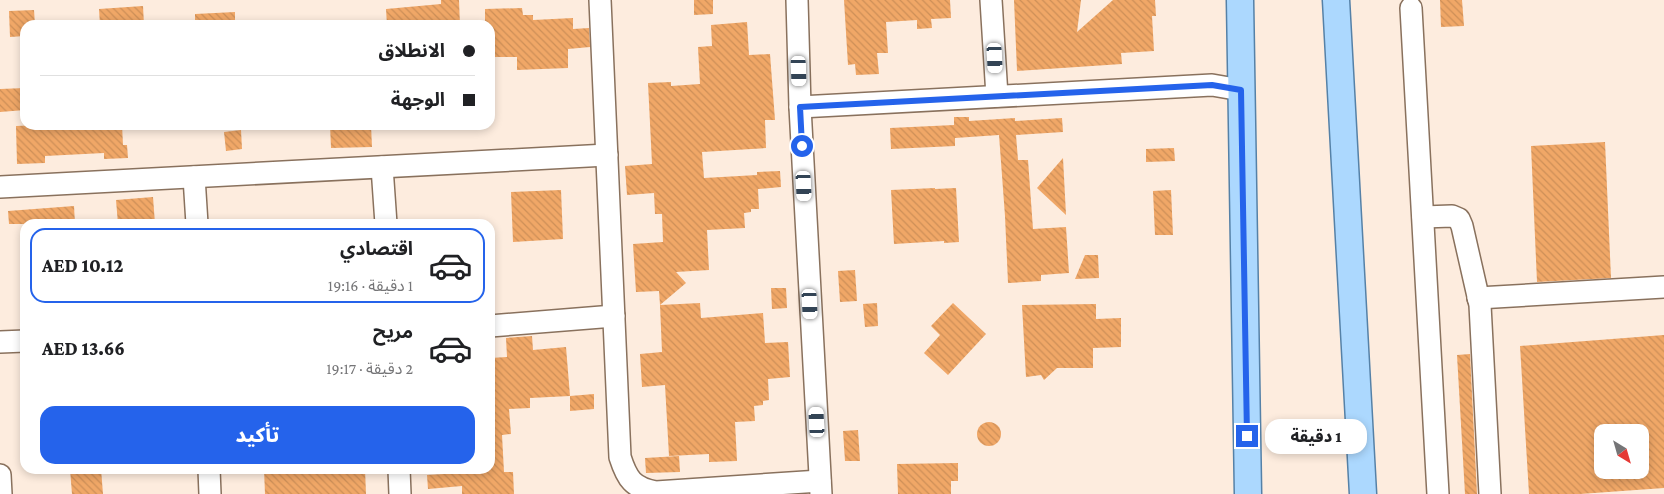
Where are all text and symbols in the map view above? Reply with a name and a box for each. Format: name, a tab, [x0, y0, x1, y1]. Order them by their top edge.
text: الانطلاق	[379, 40, 445, 61]
car	[986, 43, 1003, 73]
car	[790, 56, 807, 86]
text: الوجهة	[391, 89, 445, 110]
route start	[791, 135, 813, 157]
car	[795, 171, 812, 201]
text: اقتصادي	[340, 238, 413, 259]
icon: car	[428, 243, 473, 288]
text: AED 10.12	[42, 255, 123, 276]
text: 1 دقيقة · 19:16	[328, 277, 413, 294]
car	[801, 289, 818, 319]
text: مريح	[373, 321, 413, 342]
icon: car	[428, 326, 473, 371]
text: AED 13.66	[42, 338, 125, 359]
text: 2 دقيقة · 19:17	[326, 360, 413, 377]
button: تأكيد	[40, 406, 475, 464]
car	[808, 407, 825, 437]
callout: 1 دقيقة	[1264, 418, 1367, 454]
north arrow	[1594, 424, 1649, 479]
map controls	[1594, 424, 1649, 479]
route end	[1236, 425, 1258, 447]
text: 1 دقيقة	[1290, 428, 1342, 445]

